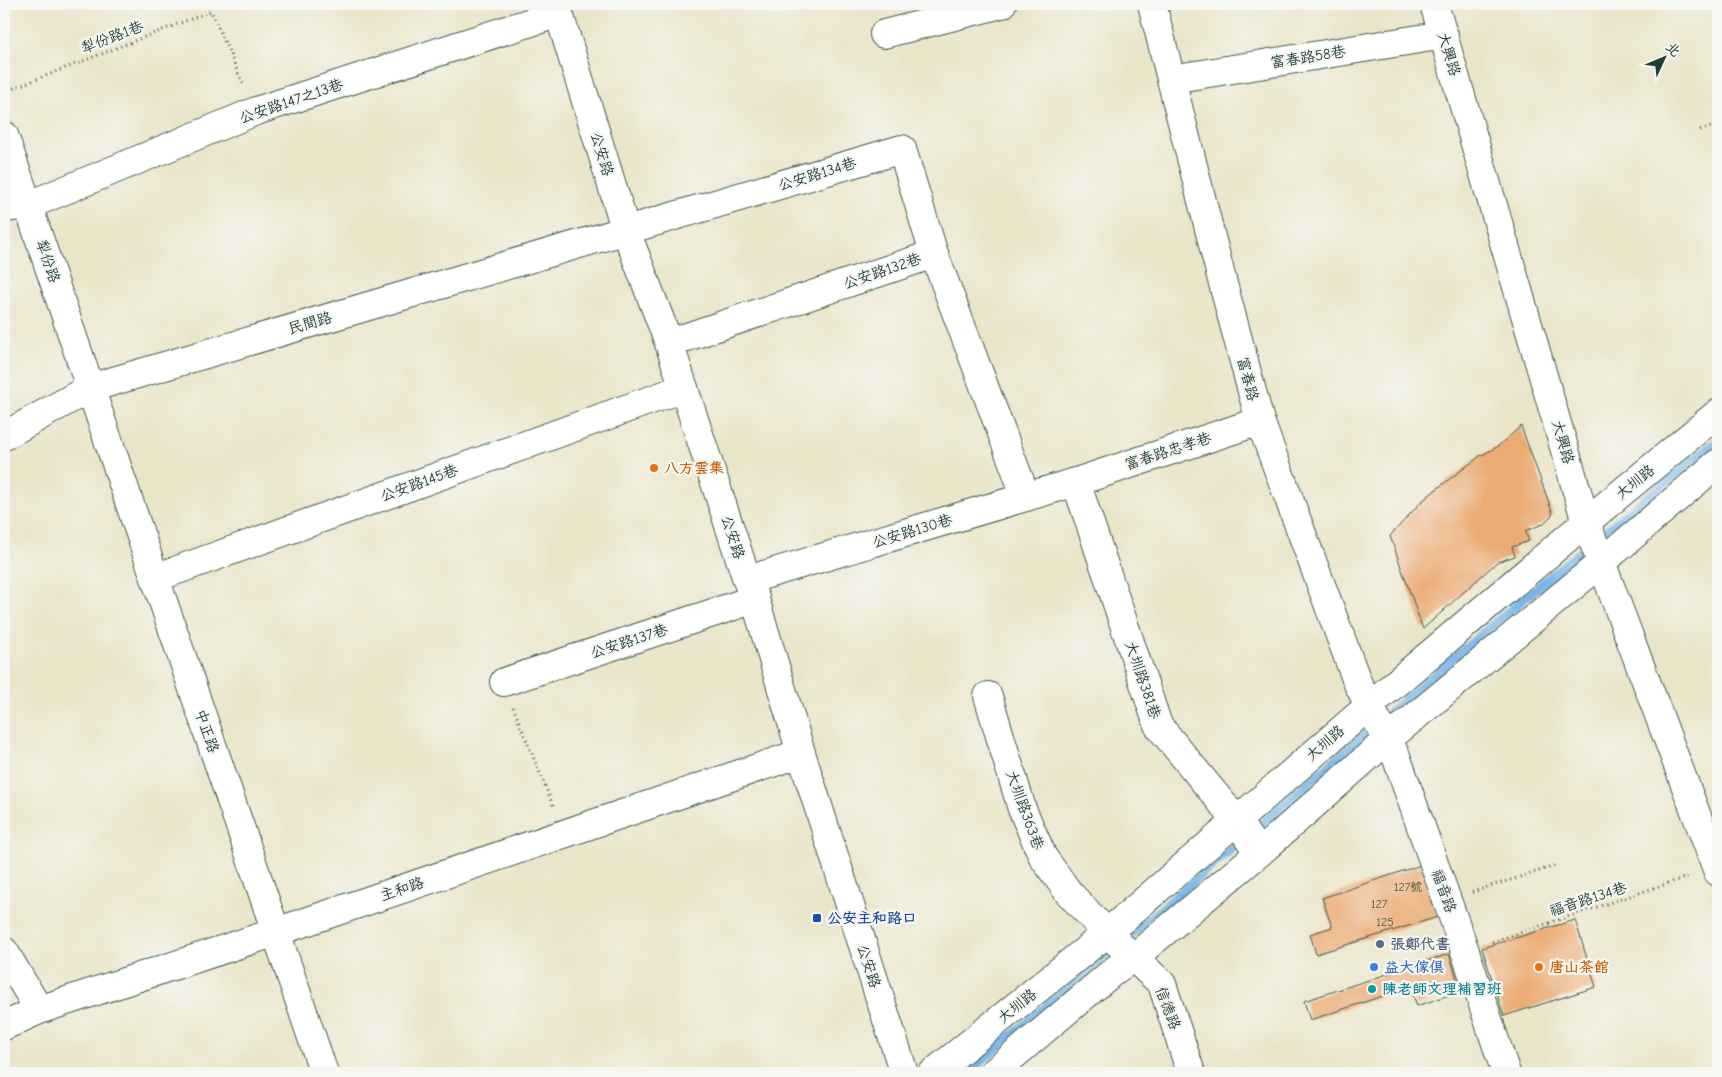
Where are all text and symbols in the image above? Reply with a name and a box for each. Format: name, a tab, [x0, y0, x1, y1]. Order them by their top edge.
street label: 犁份路1巷	[78, 17, 146, 57]
street label: 大興路	[1434, 30, 1464, 78]
north arrow	[1640, 32, 1690, 82]
text: 北	[1662, 38, 1684, 60]
street label: 富春路58巷	[1269, 42, 1347, 72]
street label: 公安路147之13巷	[237, 75, 345, 127]
street label: 公安路	[587, 130, 617, 178]
street label: 公安路134巷	[776, 154, 858, 194]
street label: 犁份路	[32, 237, 64, 285]
street label: 公安路132巷	[841, 249, 923, 293]
street label: 民間路	[286, 308, 334, 338]
street label: 富春路	[1233, 355, 1263, 403]
street label: 大興路	[1548, 418, 1578, 466]
street label: 富春路忠孝巷	[1122, 429, 1214, 473]
place label: 八方雲集	[664, 459, 724, 477]
street label: 公安路145巷	[378, 461, 460, 505]
street label: 大圳路	[1612, 461, 1658, 503]
marker: 八方雲集	[648, 462, 660, 474]
street label: 公安路130巷	[870, 510, 954, 552]
street label: 公安路	[717, 513, 749, 561]
street label: 公安路137巷	[588, 620, 670, 662]
street label: 大圳路381巷	[1121, 639, 1165, 721]
street label: 中正路	[191, 707, 223, 755]
street label: 大圳路	[1302, 721, 1348, 765]
street label: 大圳路363巷	[1002, 768, 1048, 852]
street label: 福音路	[1428, 867, 1460, 915]
street label: 主和路	[378, 873, 426, 905]
street label: 福音路134巷	[1547, 878, 1629, 920]
house number: 127號	[1394, 880, 1422, 894]
house number: 127	[1371, 897, 1388, 911]
place label: 公安主和路口	[827, 909, 917, 927]
marker: 公安主和路口	[811, 912, 823, 924]
house number: 125	[1376, 915, 1394, 929]
place label: 張鄭代書	[1390, 935, 1450, 953]
marker: 張鄭代書	[1374, 938, 1386, 950]
street label: 公安路	[853, 942, 885, 990]
place label: 益大傢俱	[1384, 958, 1444, 976]
place label: 唐山茶館	[1549, 958, 1609, 976]
marker: 益大傢俱	[1368, 961, 1380, 973]
marker: 唐山茶館	[1533, 961, 1545, 973]
place label: 陳老師文理補習班	[1382, 980, 1502, 998]
marker: 陳老師文理補習班	[1366, 983, 1378, 995]
street label: 信德路	[1152, 984, 1184, 1032]
street label: 大圳路	[994, 985, 1040, 1027]

